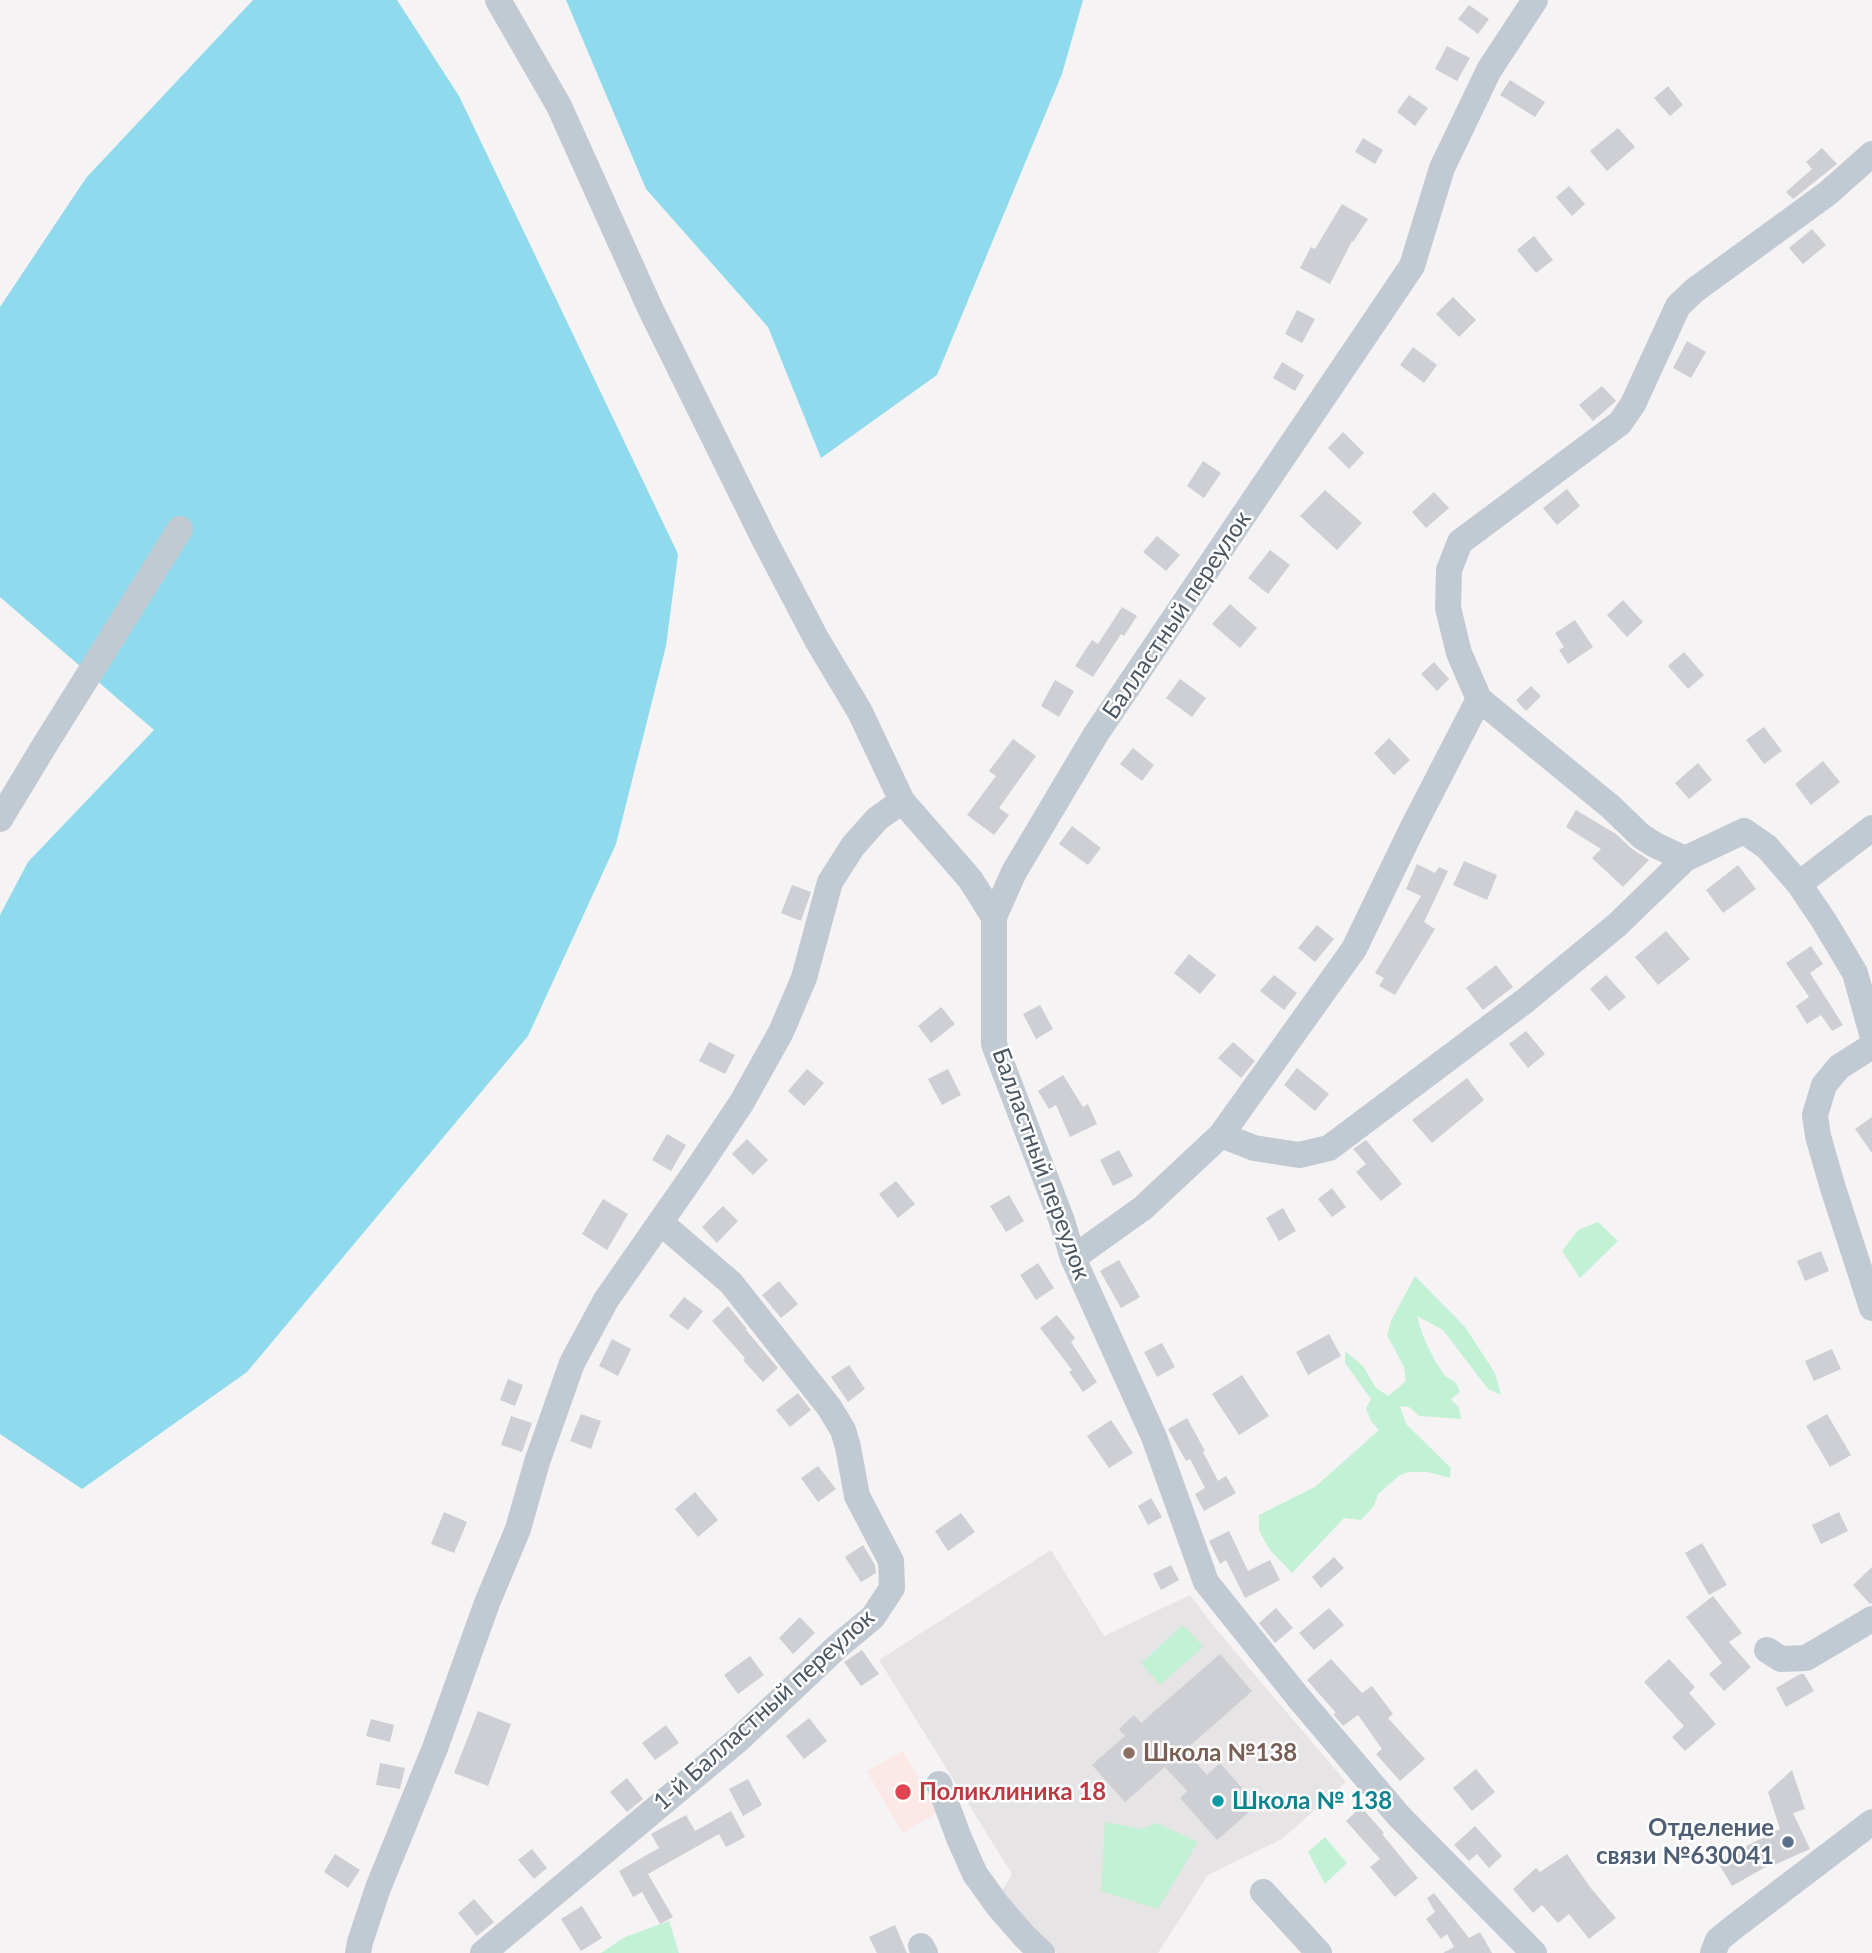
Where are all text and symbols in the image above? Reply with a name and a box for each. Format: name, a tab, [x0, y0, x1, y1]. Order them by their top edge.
street label: Балластный переулок	[1097, 506, 1257, 724]
street label: Балластный переулок	[986, 1044, 1096, 1284]
street label: 1-й Балластный переулок	[648, 1603, 880, 1817]
place label: Школа №138	[1143, 1739, 1297, 1767]
marker: Школа №138	[1121, 1745, 1137, 1761]
place label: Поликлиника 18	[919, 1778, 1106, 1806]
marker: Поликлиника 18	[893, 1782, 913, 1802]
place label: Школа № 138	[1232, 1787, 1392, 1815]
marker: Школа № 138	[1210, 1793, 1226, 1809]
place label: Отделение связи №630041	[1596, 1814, 1774, 1870]
marker: Отделение связи №630041	[1780, 1834, 1796, 1850]

